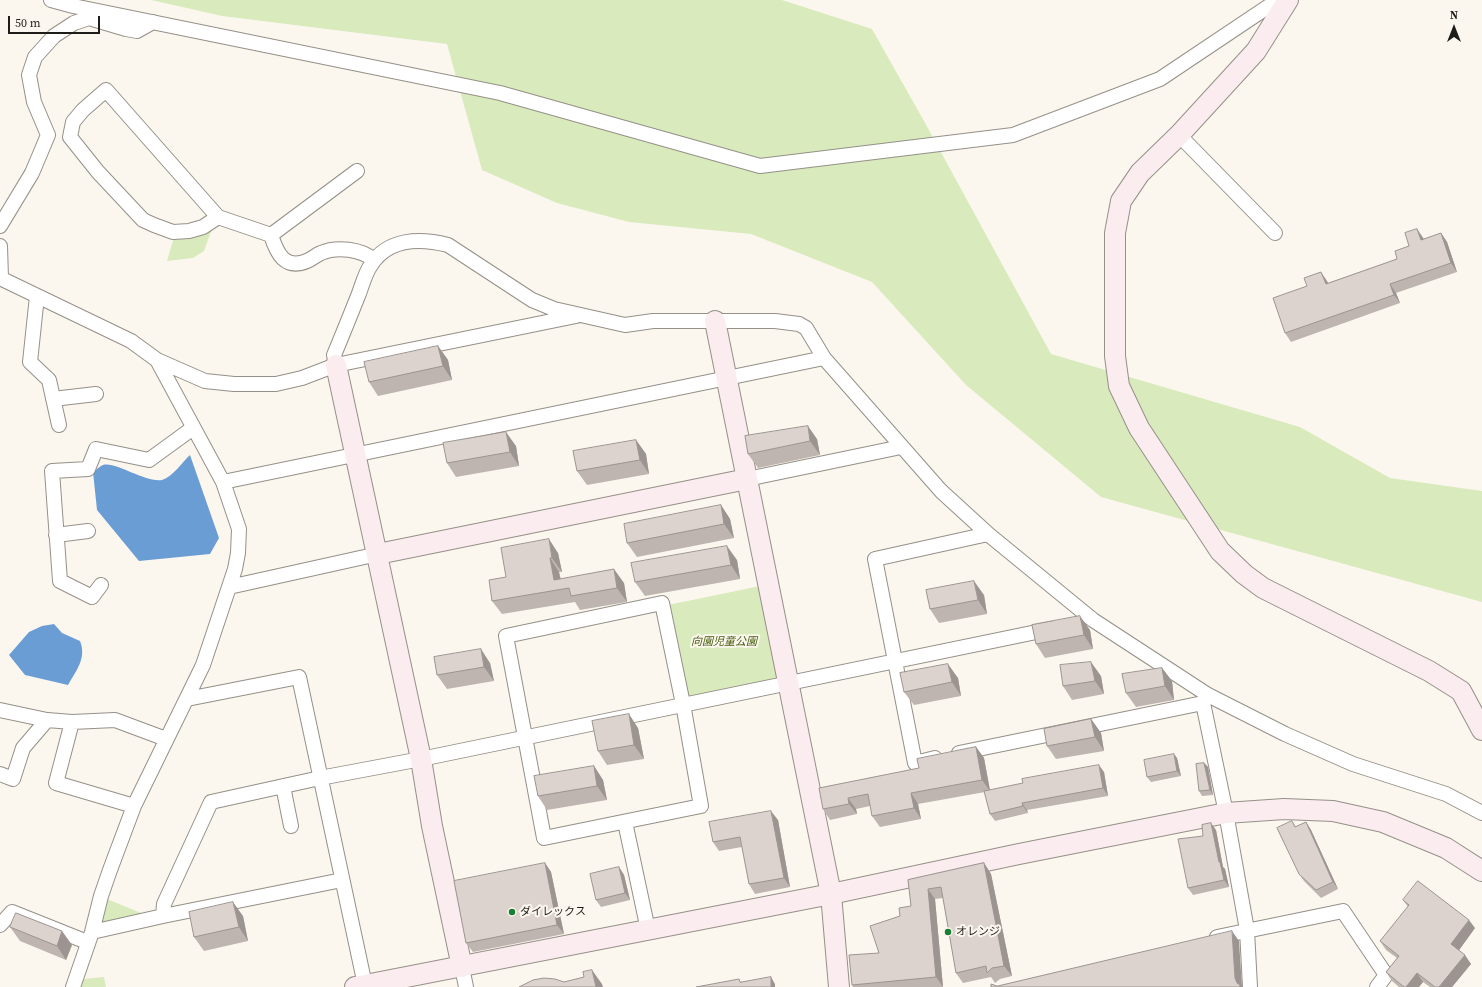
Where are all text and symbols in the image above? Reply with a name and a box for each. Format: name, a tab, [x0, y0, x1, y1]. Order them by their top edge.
scale bar	[10, 8, 102, 34]
north arrow	[1434, 8, 1474, 48]
text: N	[1450, 8, 1458, 23]
text: 50 m	[15, 15, 41, 31]
park label: 向園児童公園	[691, 635, 757, 649]
place label: ダイレックス	[520, 905, 586, 919]
marker: ダイレックス	[507, 907, 517, 917]
place label: オレンジ	[956, 925, 1000, 939]
marker: オレンジ	[943, 927, 953, 937]

